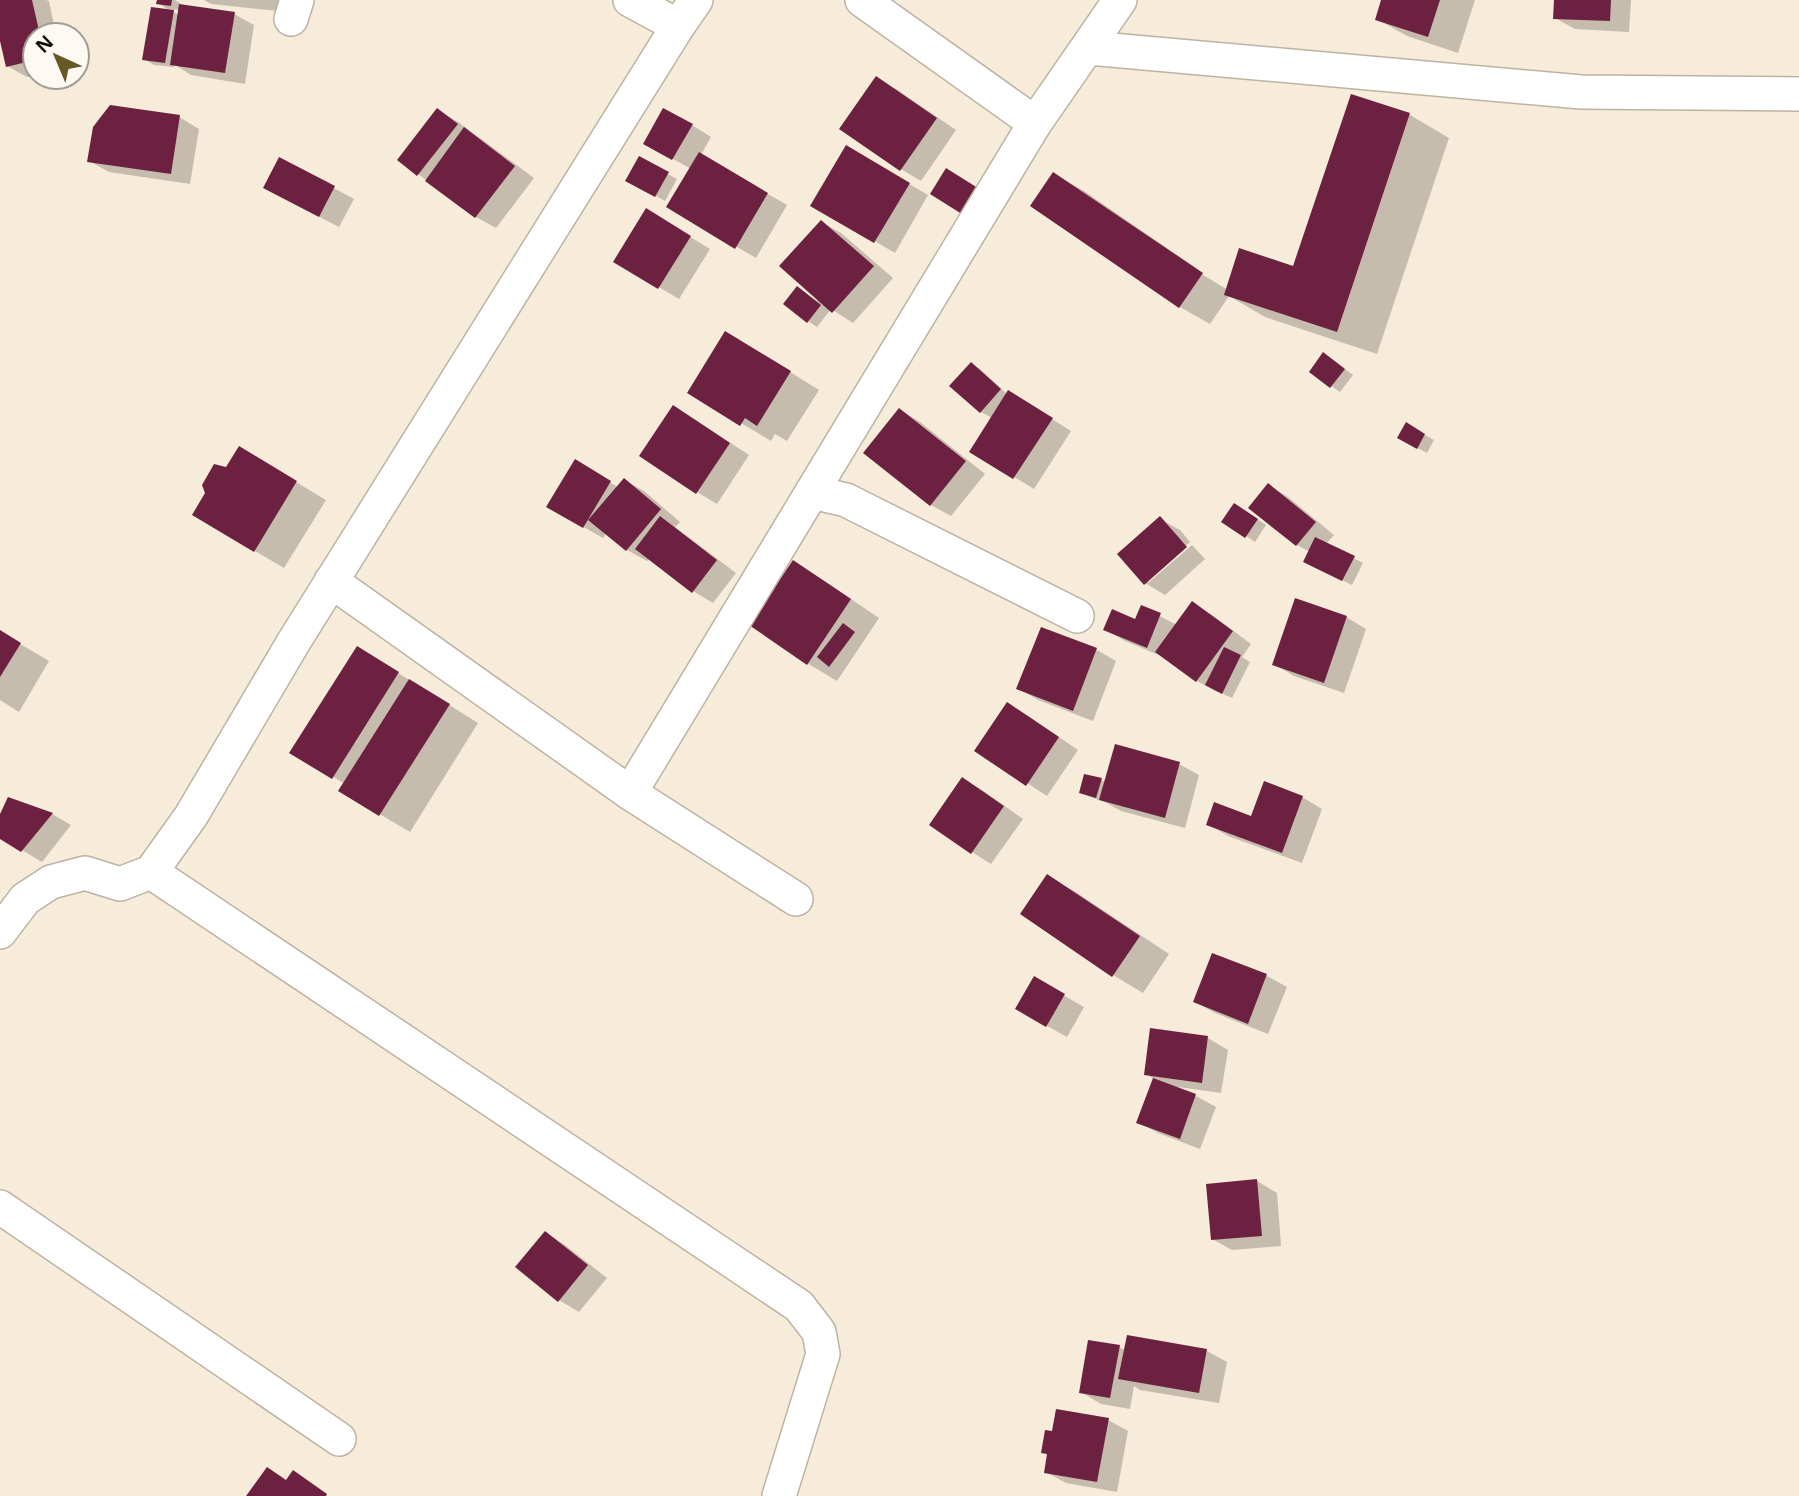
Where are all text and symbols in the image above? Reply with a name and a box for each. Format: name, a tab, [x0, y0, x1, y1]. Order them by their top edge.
north arrow	[21, 21, 91, 91]
text: N	[30, 29, 59, 58]

